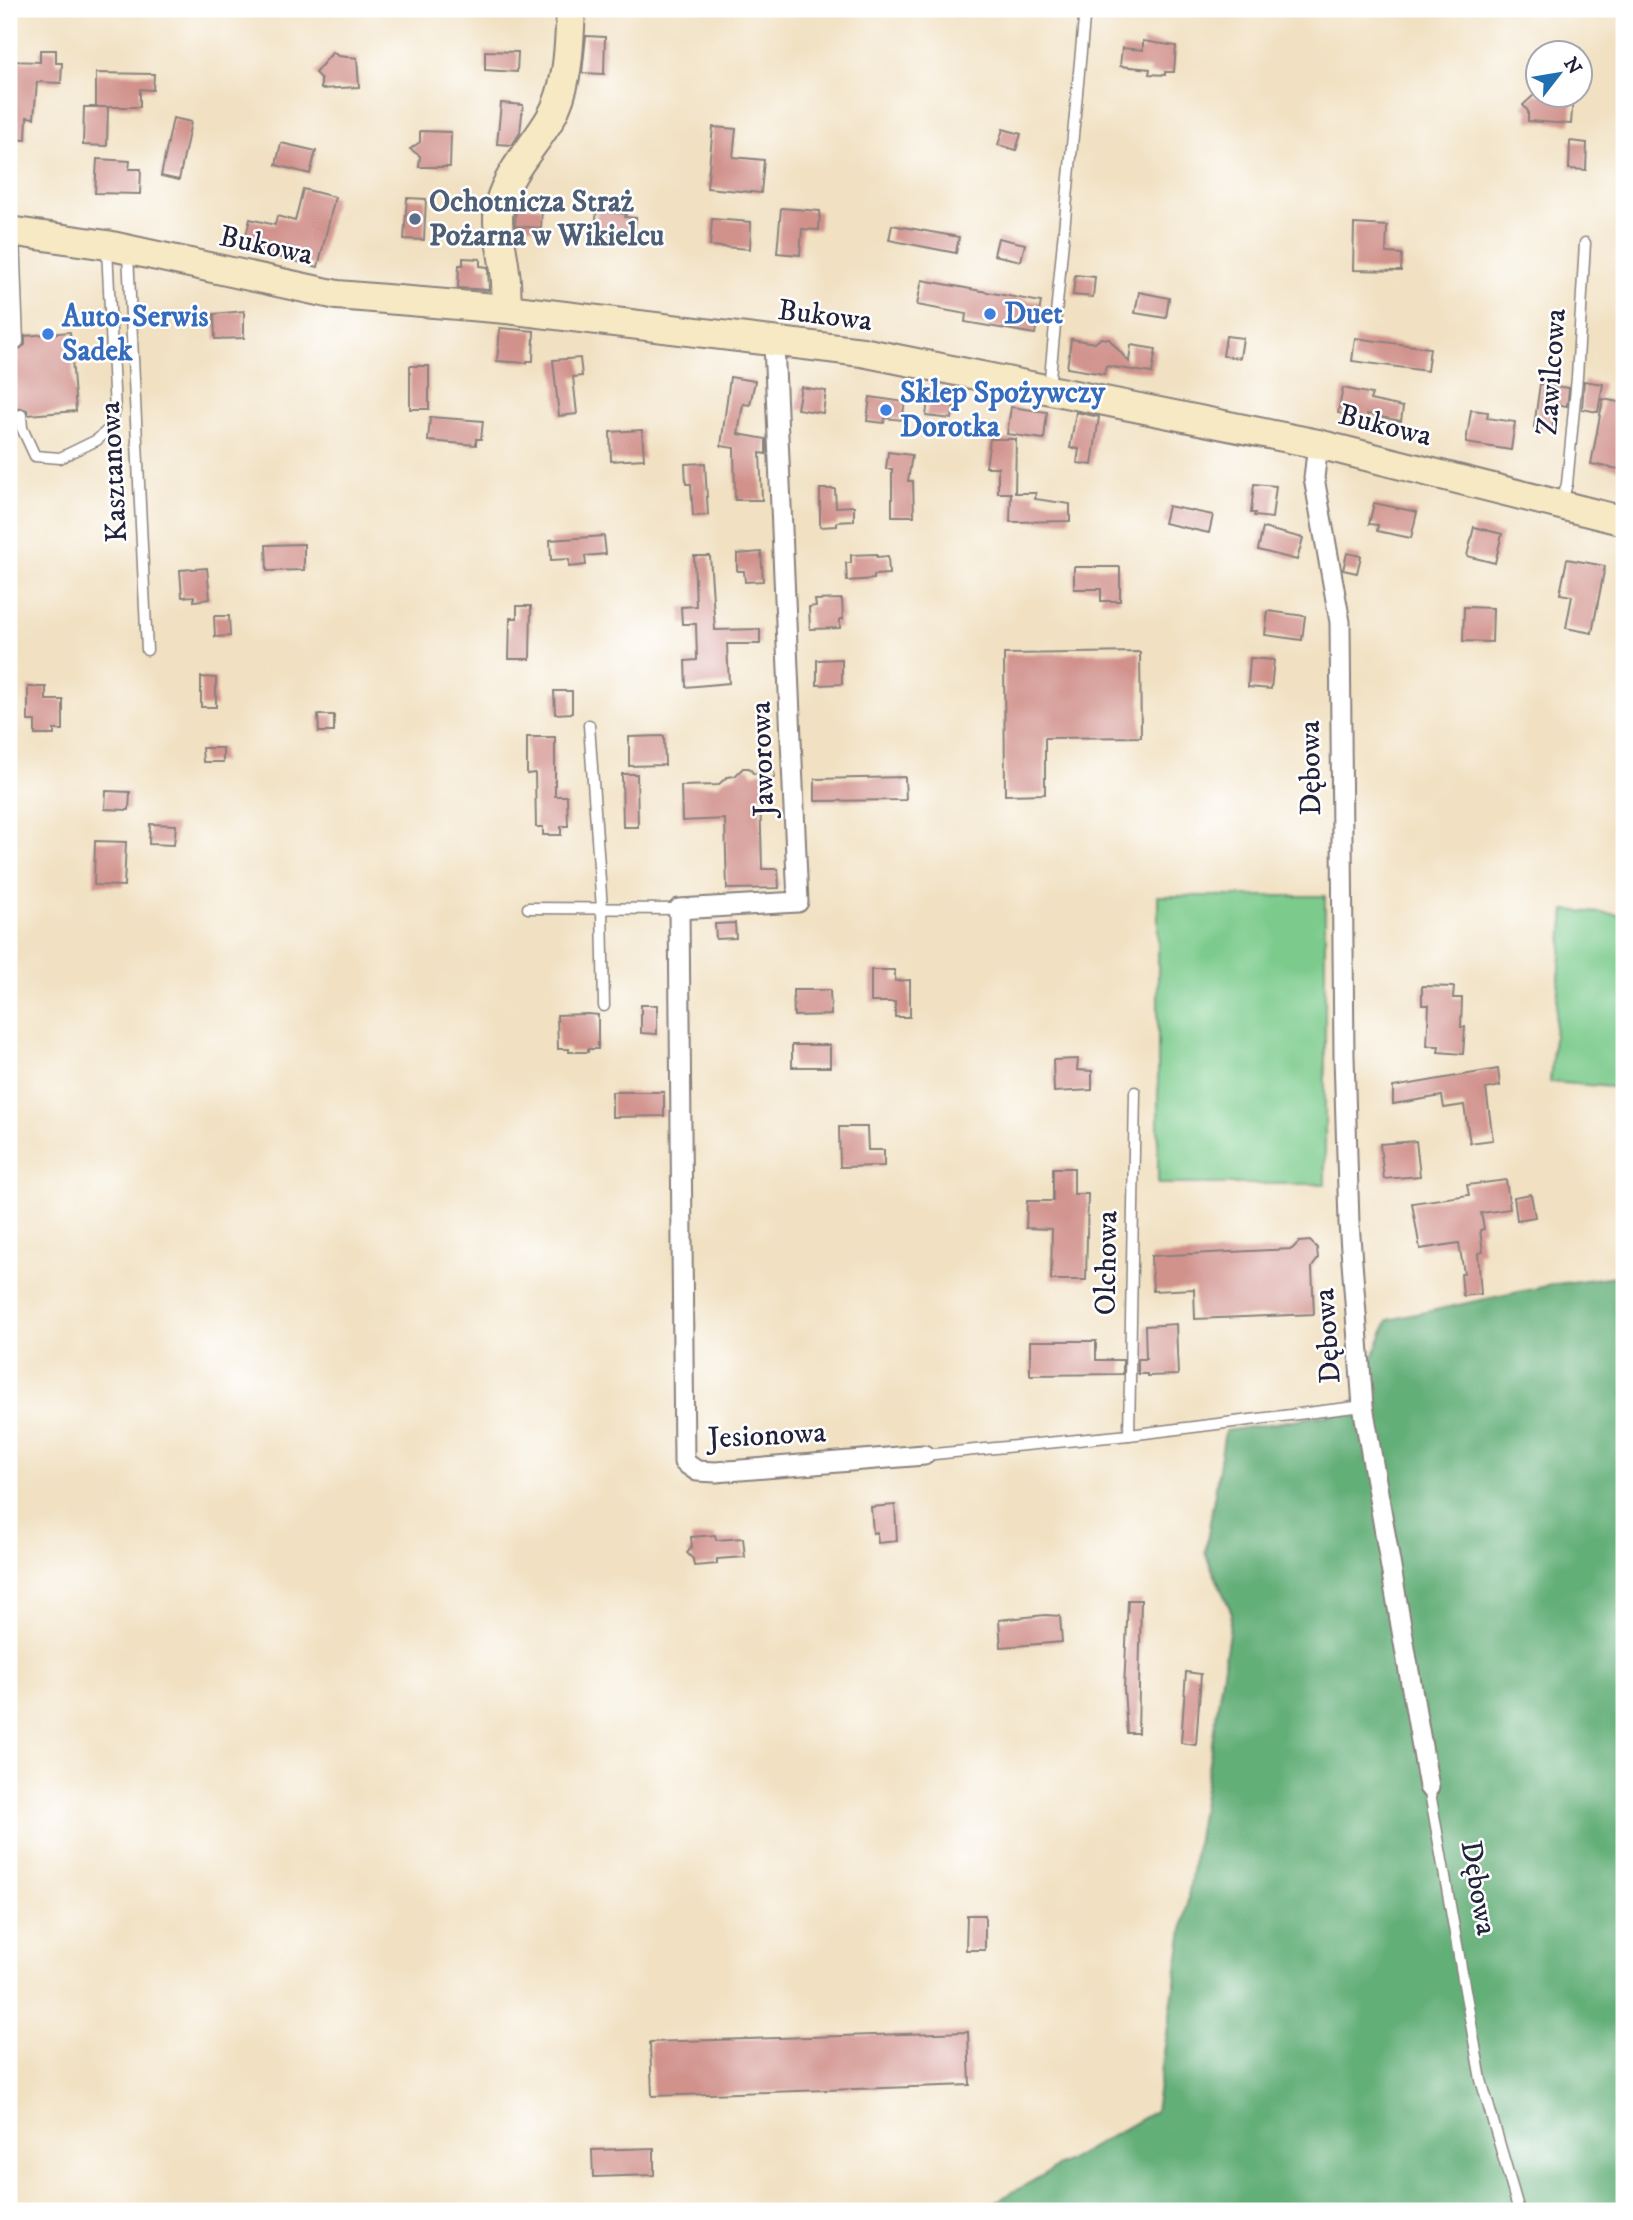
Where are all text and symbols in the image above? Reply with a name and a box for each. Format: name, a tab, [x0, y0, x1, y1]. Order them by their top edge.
north arrow	[1524, 38, 1594, 108]
text: N	[1558, 53, 1586, 79]
place label: Ochotnicza Straż Pożarna w Wikielcu	[429, 184, 664, 255]
marker: Ochotnicza Straż Pożarna w Wikielcu	[407, 211, 423, 227]
street label: Bukowa	[216, 218, 316, 274]
street label: Bukowa	[776, 292, 874, 340]
place label: Duet	[1004, 296, 1063, 333]
place label: Auto-Serwis Sadek	[61, 299, 208, 370]
marker: Duet	[982, 306, 998, 322]
street label: Zawilcowa	[1529, 307, 1575, 437]
marker: Auto-Serwis Sadek	[40, 326, 56, 342]
place label: Sklep Spożywczy Dorotka	[900, 375, 1106, 446]
street label: Bukowa	[1335, 397, 1436, 455]
street label: Kasztanowa	[92, 400, 136, 543]
marker: Sklep Spożywczy Dorotka	[878, 402, 894, 418]
street label: Jaworowa	[742, 701, 784, 820]
street label: Dębowa	[1292, 720, 1330, 816]
street label: Olchowa	[1088, 1210, 1126, 1316]
street label: Dębowa	[1306, 1287, 1350, 1385]
street label: Jesionowa	[704, 1414, 827, 1458]
street label: Dębowa	[1452, 1838, 1505, 1938]

